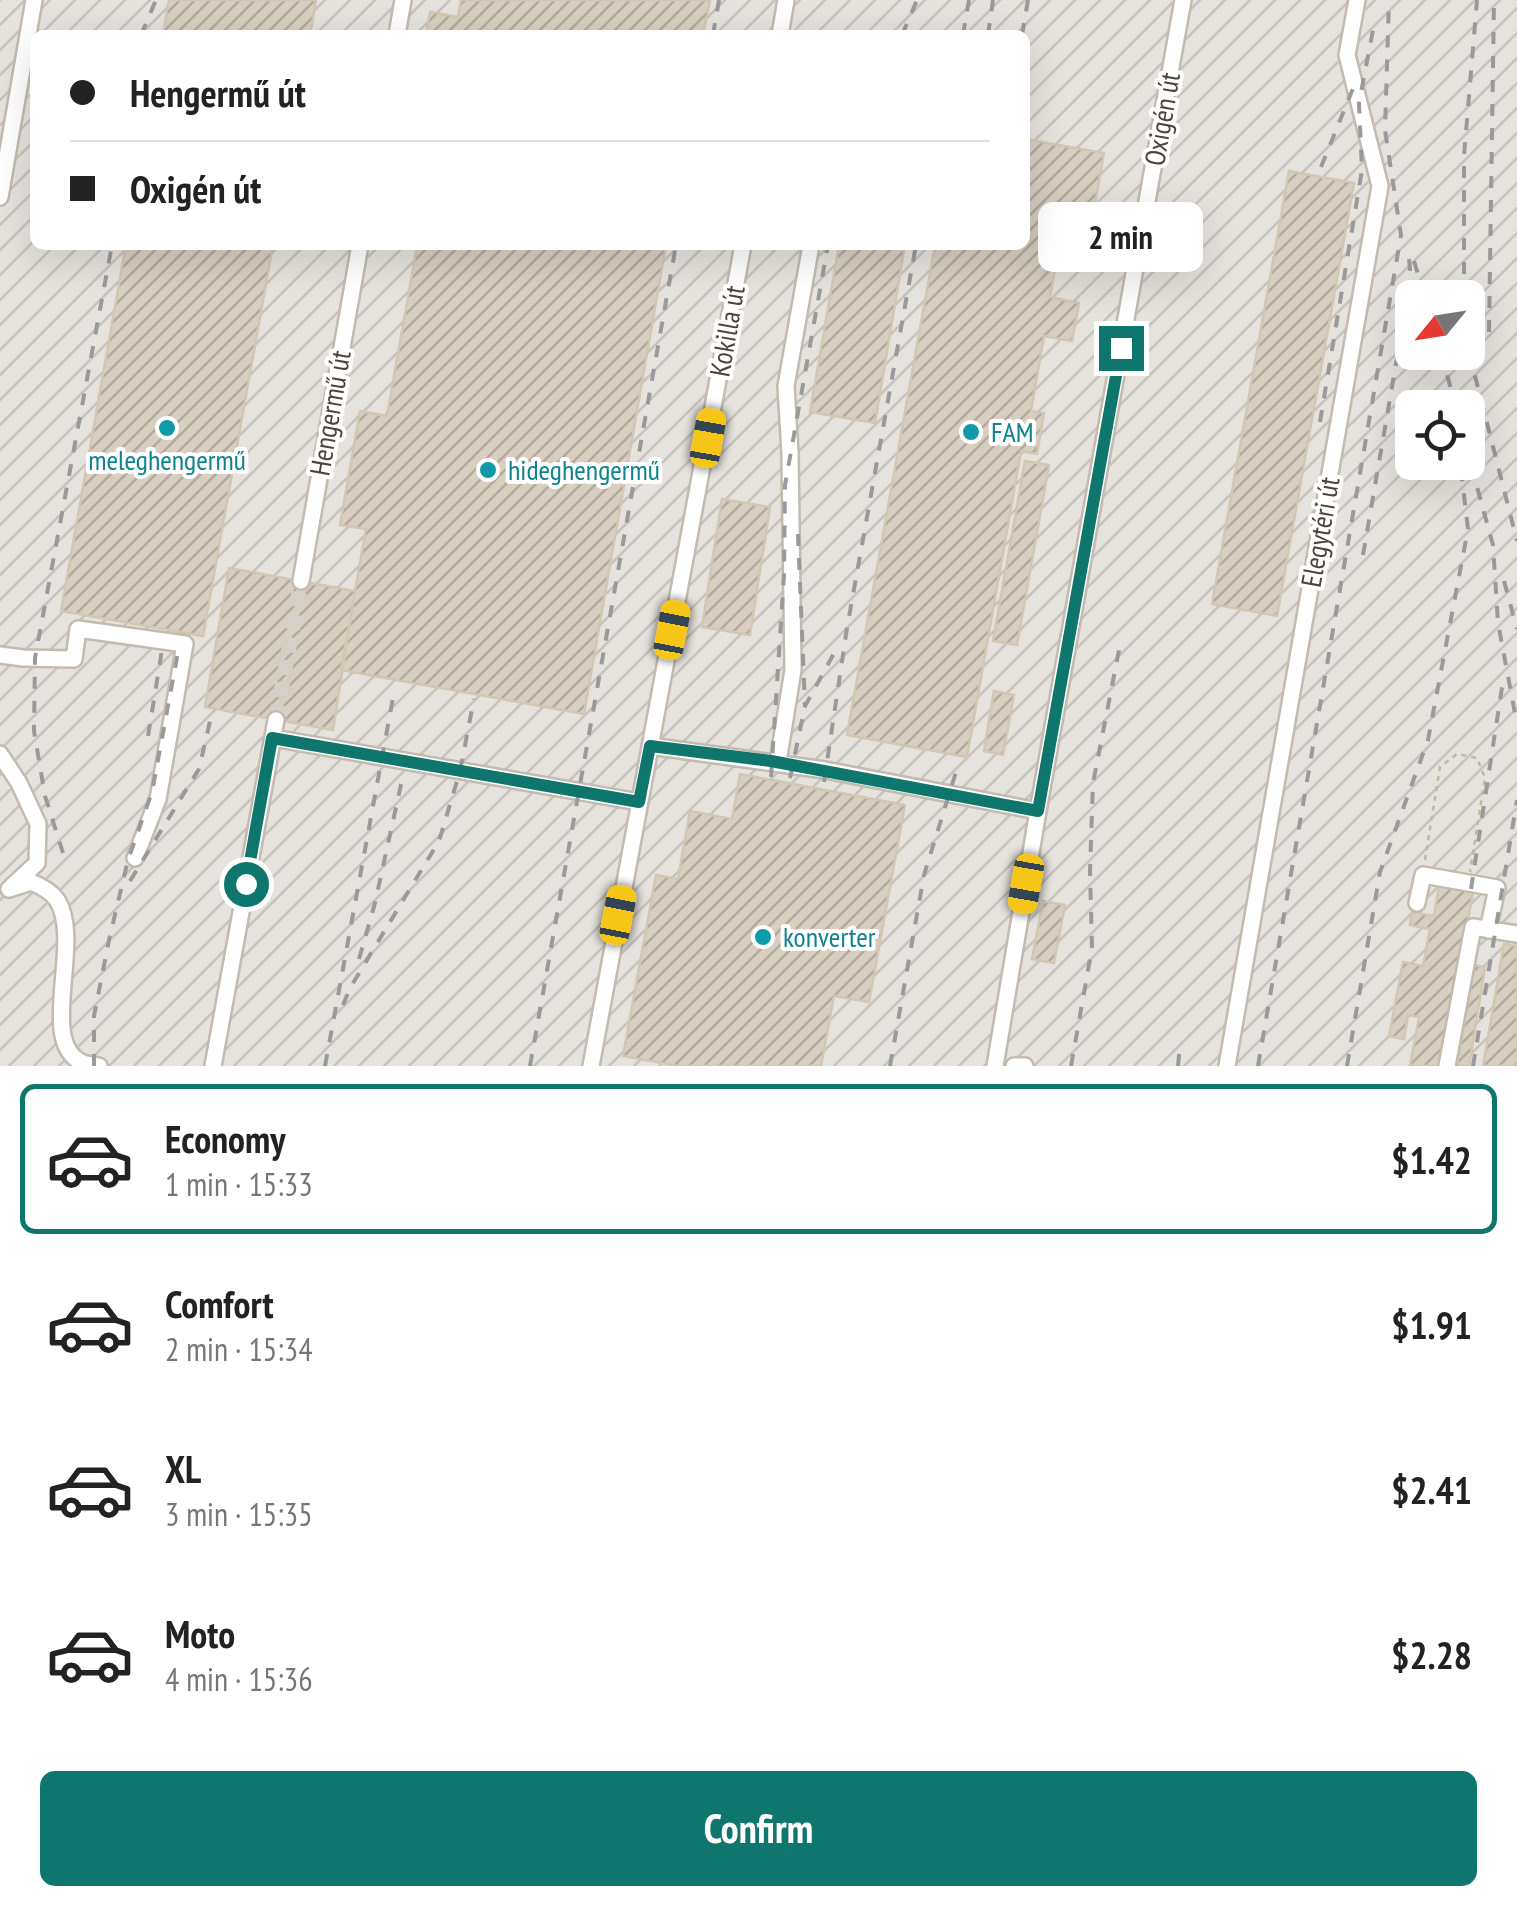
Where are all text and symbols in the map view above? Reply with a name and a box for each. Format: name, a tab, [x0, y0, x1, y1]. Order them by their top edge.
text: Hengermű út	[130, 68, 306, 117]
street label: Oxigén út	[1135, 69, 1188, 168]
text: Oxigén út	[130, 164, 261, 213]
callout: 2 min	[1038, 203, 1204, 273]
text: 2 min	[1088, 216, 1153, 258]
north arrow	[1395, 280, 1485, 370]
map controls	[1395, 280, 1485, 480]
street label: Kokilla út	[700, 282, 753, 379]
route end	[1099, 326, 1144, 371]
street label: Hengermű út	[300, 347, 359, 478]
button: locate	[1395, 390, 1485, 480]
car	[688, 406, 728, 470]
place label: FAM	[991, 413, 1034, 450]
marker: meleghengermű	[156, 417, 178, 439]
marker: FAM	[960, 421, 982, 443]
place label: meleghengermű	[88, 441, 246, 478]
place label: hideghengermű	[508, 451, 660, 488]
marker: hideghengermű	[477, 459, 499, 481]
street label: Elegytéri út	[1292, 474, 1347, 590]
car	[652, 598, 692, 662]
car	[1006, 852, 1046, 916]
route start	[224, 862, 269, 907]
car	[598, 883, 638, 947]
place label: konverter	[783, 918, 876, 955]
marker: konverter	[752, 926, 774, 948]
icon: car	[45, 1114, 135, 1204]
text: Economy	[165, 1114, 285, 1163]
text: $1.42	[1391, 1135, 1472, 1184]
text: 1 min · 15:33	[165, 1163, 313, 1205]
icon: car	[45, 1279, 135, 1369]
text: Comfort	[165, 1279, 274, 1328]
text: $1.91	[1391, 1300, 1472, 1349]
text: 2 min · 15:34	[165, 1328, 313, 1370]
icon: car	[45, 1444, 135, 1534]
text: XL	[165, 1444, 201, 1493]
text: $2.41	[1391, 1465, 1472, 1514]
text: 3 min · 15:35	[165, 1493, 313, 1535]
icon: car	[45, 1609, 135, 1699]
text: Moto	[165, 1609, 235, 1658]
text: $2.28	[1391, 1630, 1472, 1679]
text: 4 min · 15:36	[165, 1658, 313, 1700]
button: Confirm	[40, 1771, 1477, 1886]

